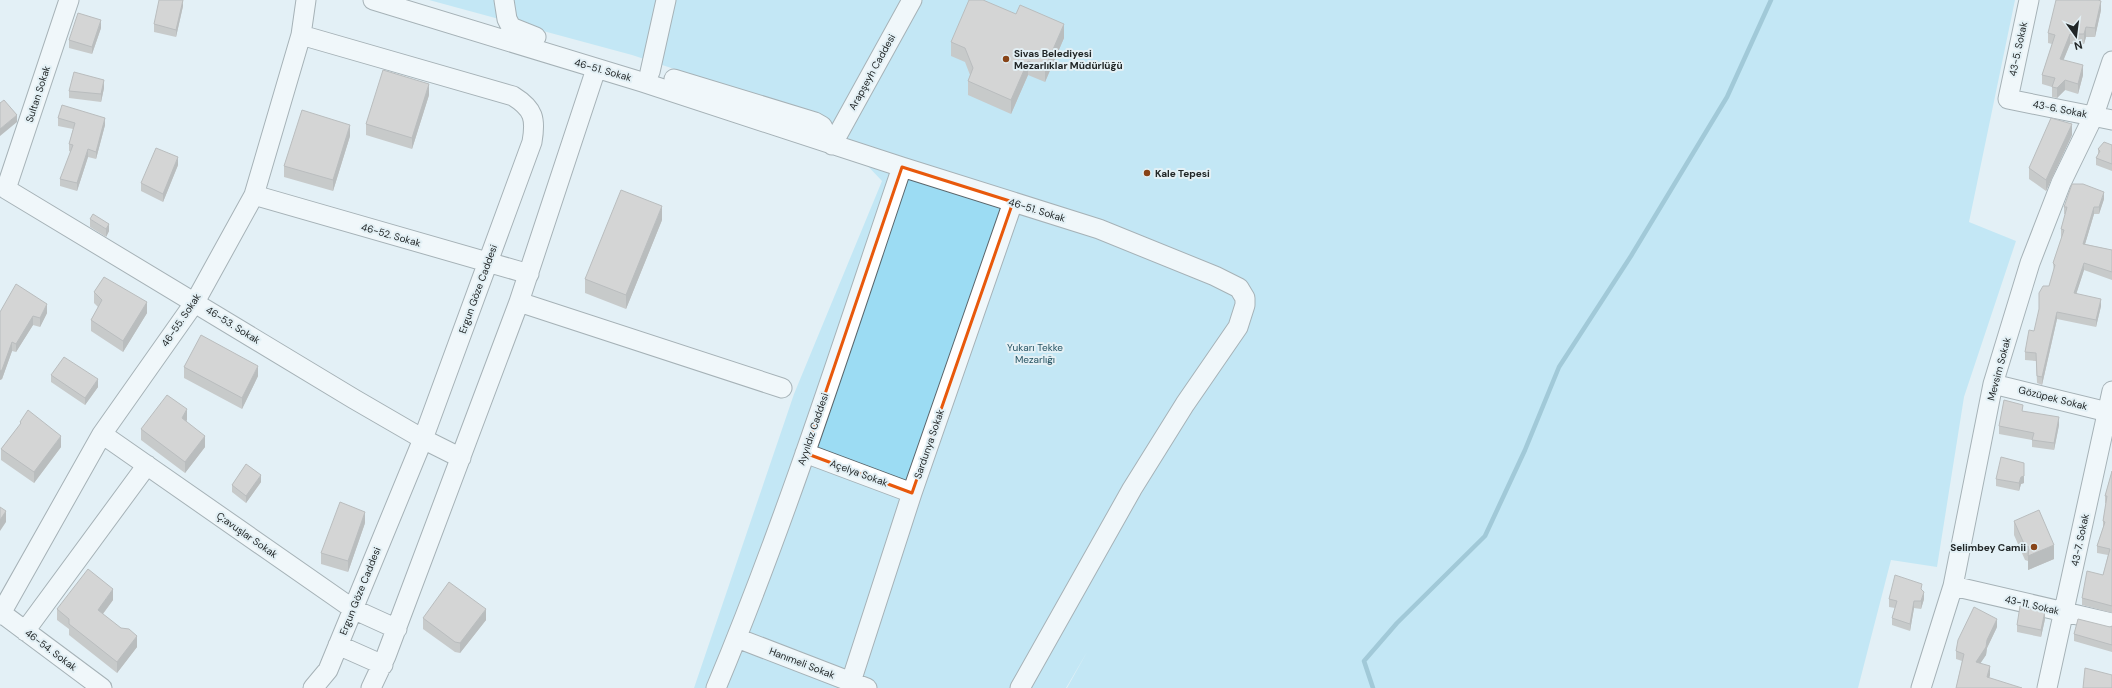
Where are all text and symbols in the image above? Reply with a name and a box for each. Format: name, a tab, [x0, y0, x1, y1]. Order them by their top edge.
north arrow	[2056, 16, 2096, 56]
street label: 43-5. Sokak	[2006, 21, 2030, 77]
street label: Arapşeyh Caddesi	[846, 32, 898, 112]
text: N	[2073, 38, 2084, 53]
place label: Sivas Belediyesi Mezarlıklar Müdürlüğü	[1014, 47, 1123, 72]
marker: Sivas Belediyesi Mezarlıklar Müdürlüğü	[1001, 54, 1011, 64]
street label: 46-51. Sokak	[573, 56, 633, 84]
street label: Sultan Sokak	[23, 64, 53, 124]
street label: 43-6. Sokak	[2032, 97, 2088, 121]
place label: Kale Tepesi	[1155, 167, 1210, 180]
marker: Kale Tepesi	[1142, 168, 1152, 178]
street label: 46-51. Sokak	[1007, 195, 1067, 225]
street label: 46-52. Sokak	[360, 220, 422, 250]
street label: Ergun Göze Caddesi	[456, 243, 500, 335]
street label: 46-55. Sokak	[158, 291, 204, 349]
street label: 46-53. Sokak	[203, 303, 263, 347]
street label: Mevsim Sokak	[1984, 336, 2014, 402]
park label: Yukarı Tekke Mezarlığı	[1007, 341, 1063, 366]
street label: Gözüpek Sokak	[2017, 383, 2089, 413]
street label: Ayyıldız Caddesi	[795, 391, 831, 467]
street label: Sardunya Sokak	[911, 407, 947, 481]
street label: Açelya Sokak	[828, 457, 890, 489]
street label: Ç:avuşlar Sokak	[214, 509, 280, 561]
street label: 43-7. Sokak	[2068, 513, 2092, 567]
place label: Selimbey Camii	[1950, 541, 2026, 554]
marker: Selimbey Camii	[2029, 542, 2039, 552]
street label: Ergun Göze Caddesi	[336, 545, 384, 637]
street label: 43-11. Sokak	[2004, 592, 2060, 618]
street label: 46-54. Sokak	[22, 626, 80, 674]
street label: Hanımeli Sokak	[767, 645, 837, 681]

